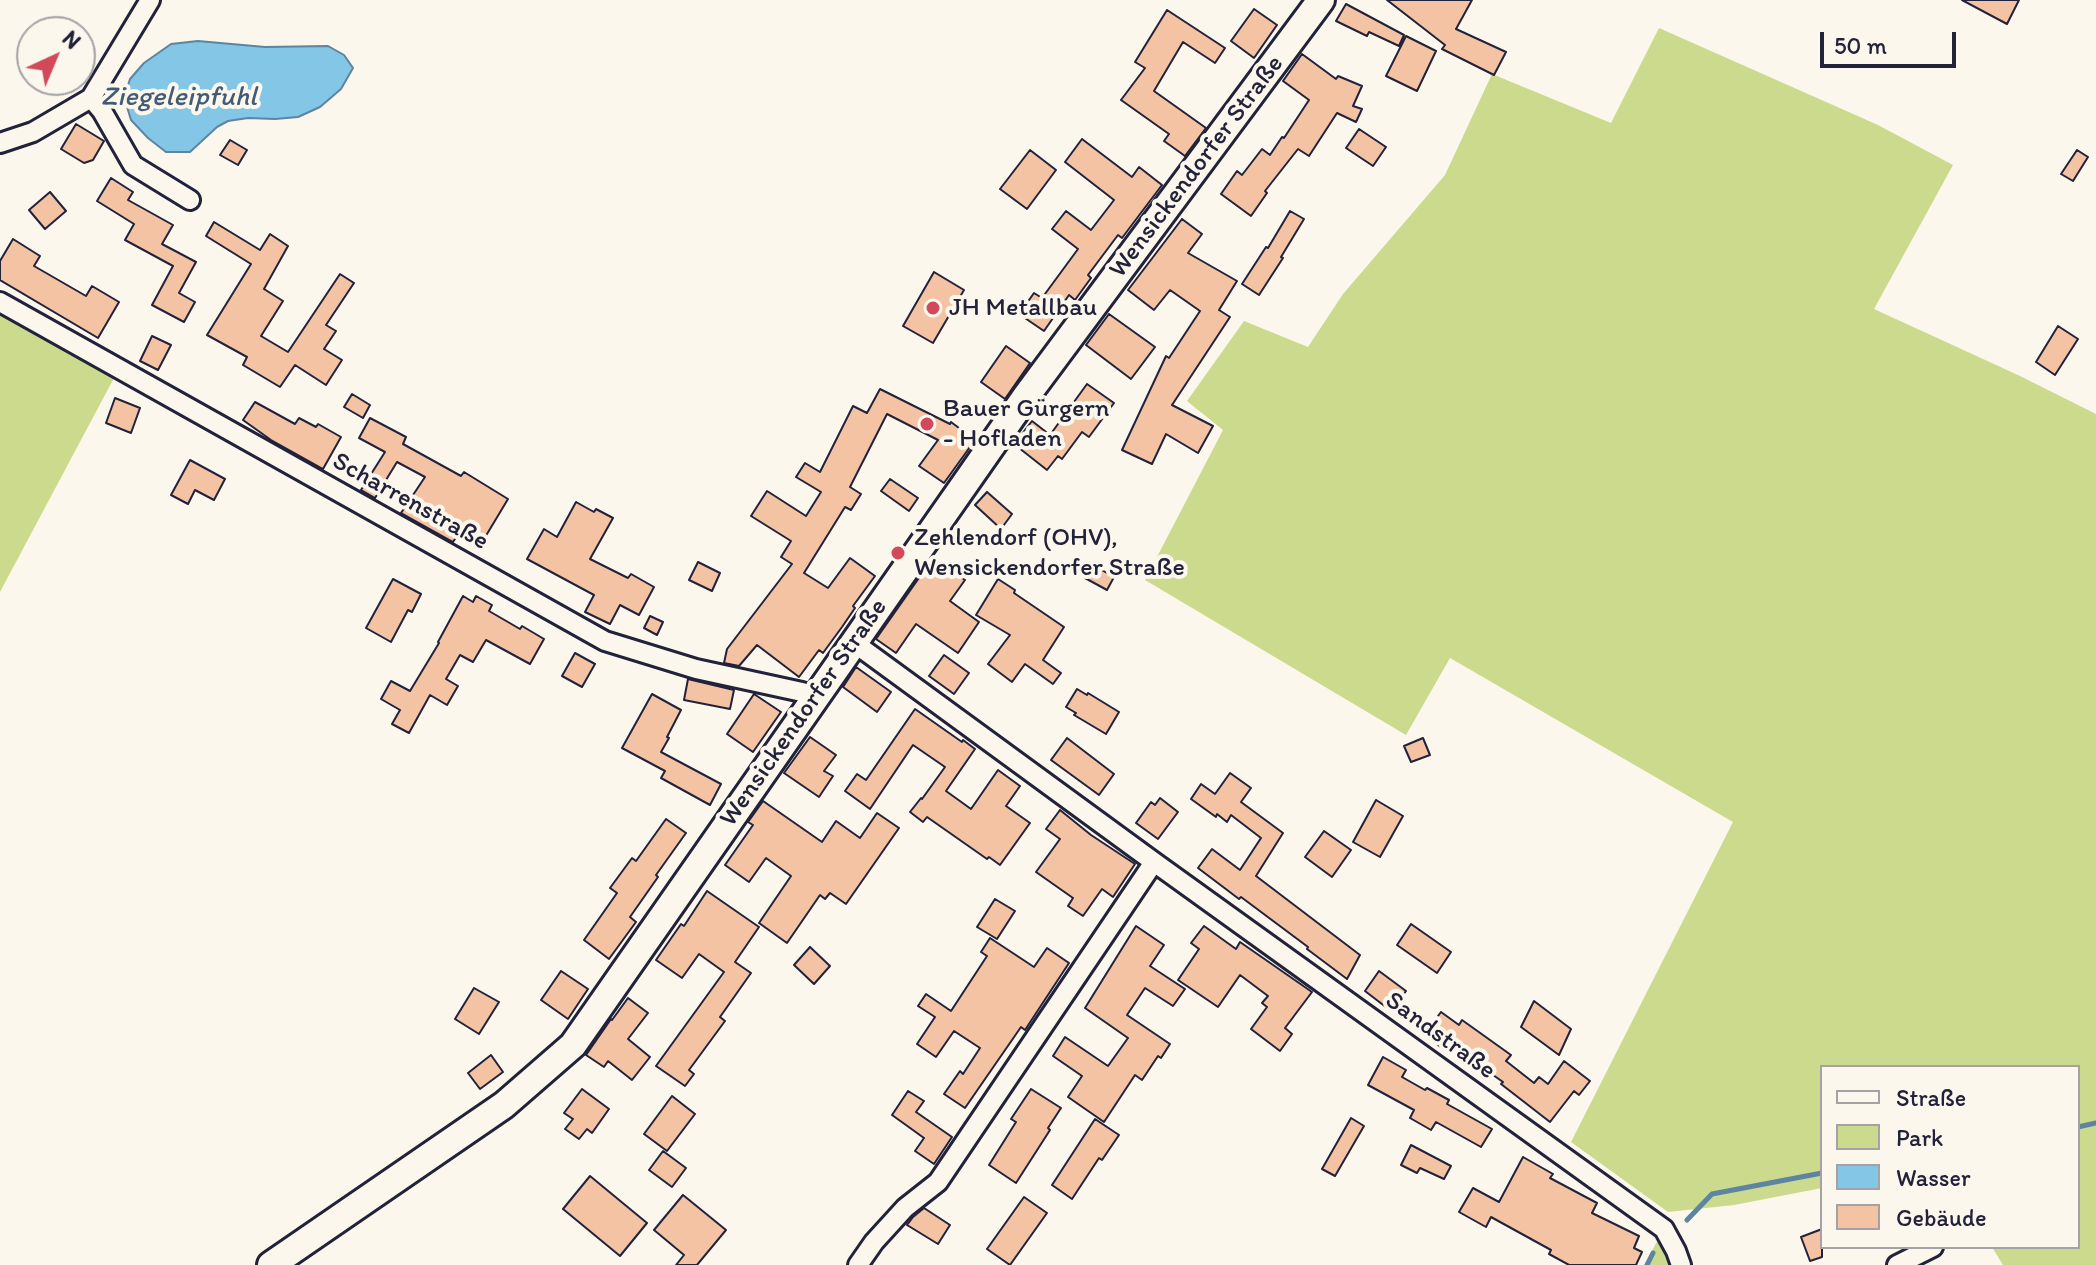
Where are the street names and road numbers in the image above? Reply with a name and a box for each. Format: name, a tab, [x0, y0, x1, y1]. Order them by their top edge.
street label: Wensickendorfer Straße	[1103, 49, 1291, 285]
street label: Scharrenstraße	[327, 446, 493, 558]
street label: Wensickendorfer Straße	[714, 593, 894, 833]
street label: Sandstraße	[1379, 985, 1501, 1087]

